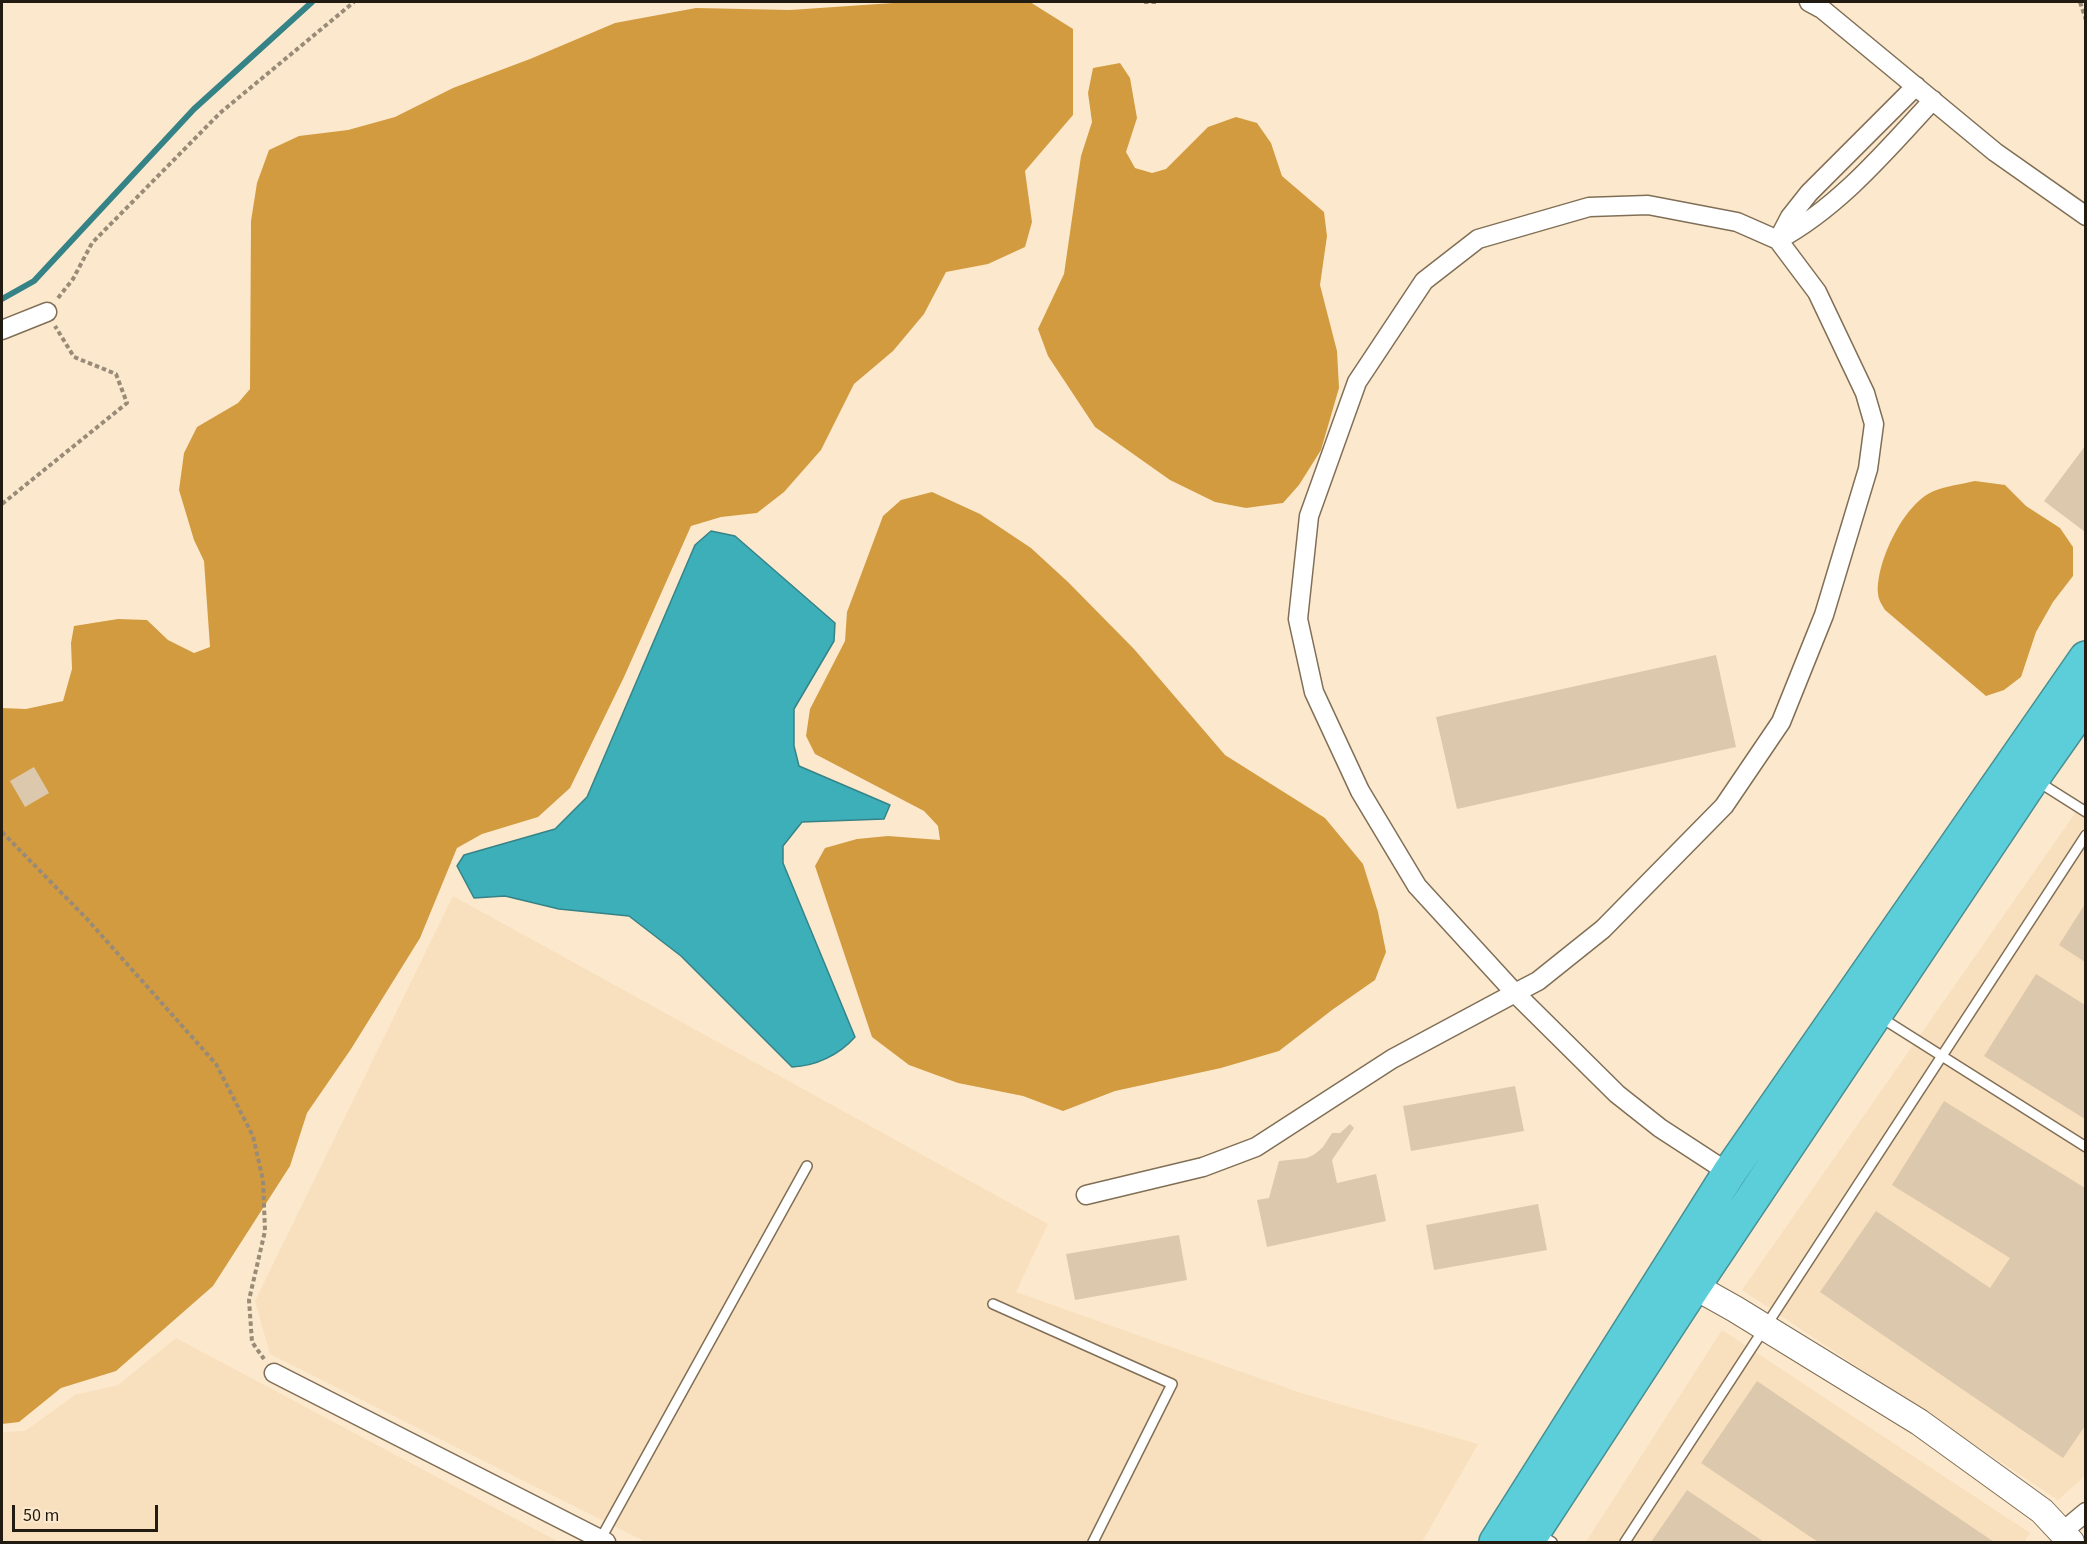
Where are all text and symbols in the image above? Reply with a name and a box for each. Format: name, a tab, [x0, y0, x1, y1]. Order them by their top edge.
scale bar	[15, 1493, 160, 1531]
text: 50 m	[23, 1503, 59, 1528]

